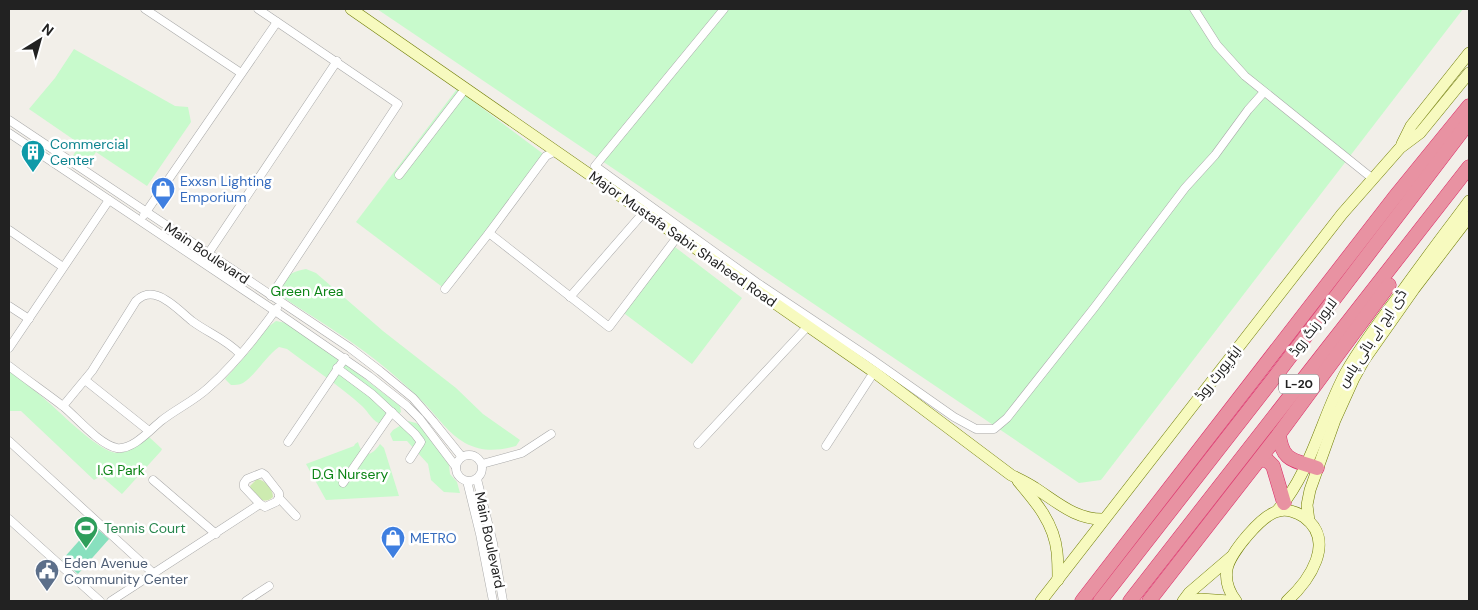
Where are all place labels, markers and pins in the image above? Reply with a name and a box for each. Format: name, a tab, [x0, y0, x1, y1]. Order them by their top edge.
place label: Commercial Center	[50, 135, 128, 169]
building icon: Commercial Center	[20, 139, 46, 173]
place label: Exxsn Lighting Emporium	[180, 172, 272, 206]
shop icon: Exxsn Lighting Emporium	[150, 176, 176, 210]
sports icon: Tennis Court	[73, 515, 99, 549]
place label: Tennis Court	[104, 519, 186, 537]
shop icon: METRO	[380, 525, 406, 559]
place label: METRO	[410, 529, 457, 547]
place label: Eden Avenue Community Center	[64, 554, 188, 588]
public building icon: Eden Avenue Community Center	[34, 558, 60, 592]

